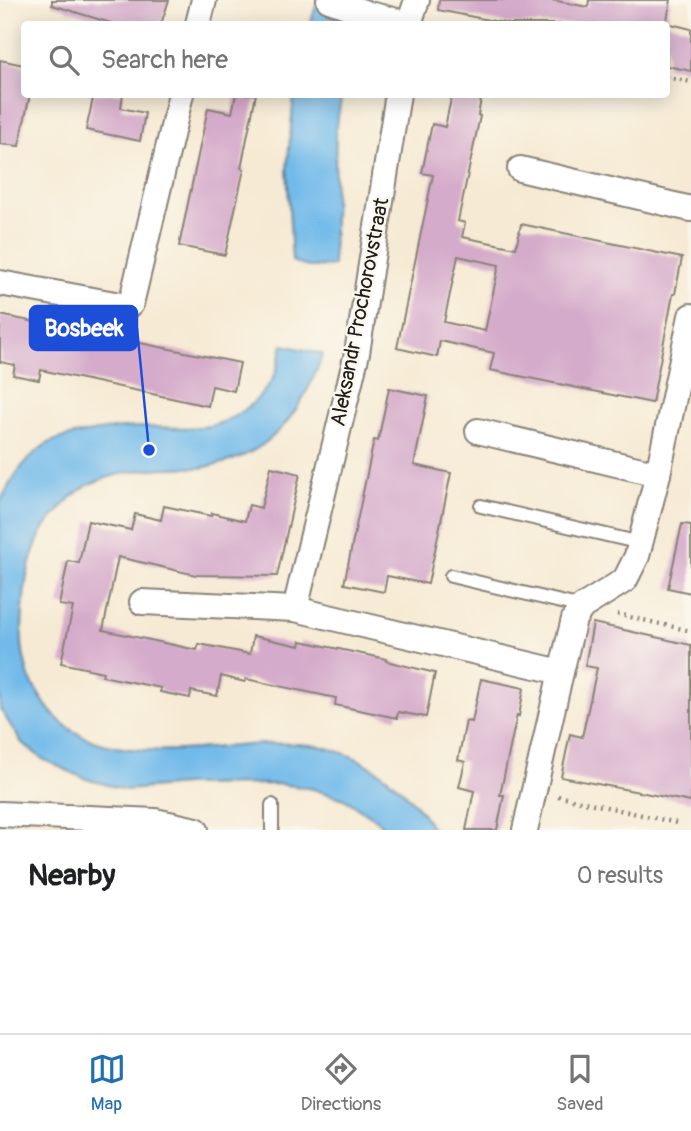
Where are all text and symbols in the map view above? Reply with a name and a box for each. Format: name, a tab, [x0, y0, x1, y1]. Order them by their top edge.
search box	[21, 21, 670, 98]
icon: search	[45, 41, 83, 79]
text: Search here	[101, 44, 228, 76]
street label: Aleksandr Prochorovstraat	[325, 195, 396, 429]
callout: Bosbeek	[30, 306, 137, 350]
text: Bosbeek	[44, 314, 124, 343]
text: Nearby	[28, 857, 115, 894]
text: 0 results	[577, 861, 663, 890]
tab: Map	[88, 1050, 126, 1116]
tab: Directions	[301, 1050, 381, 1116]
tab: Saved	[556, 1050, 603, 1116]

